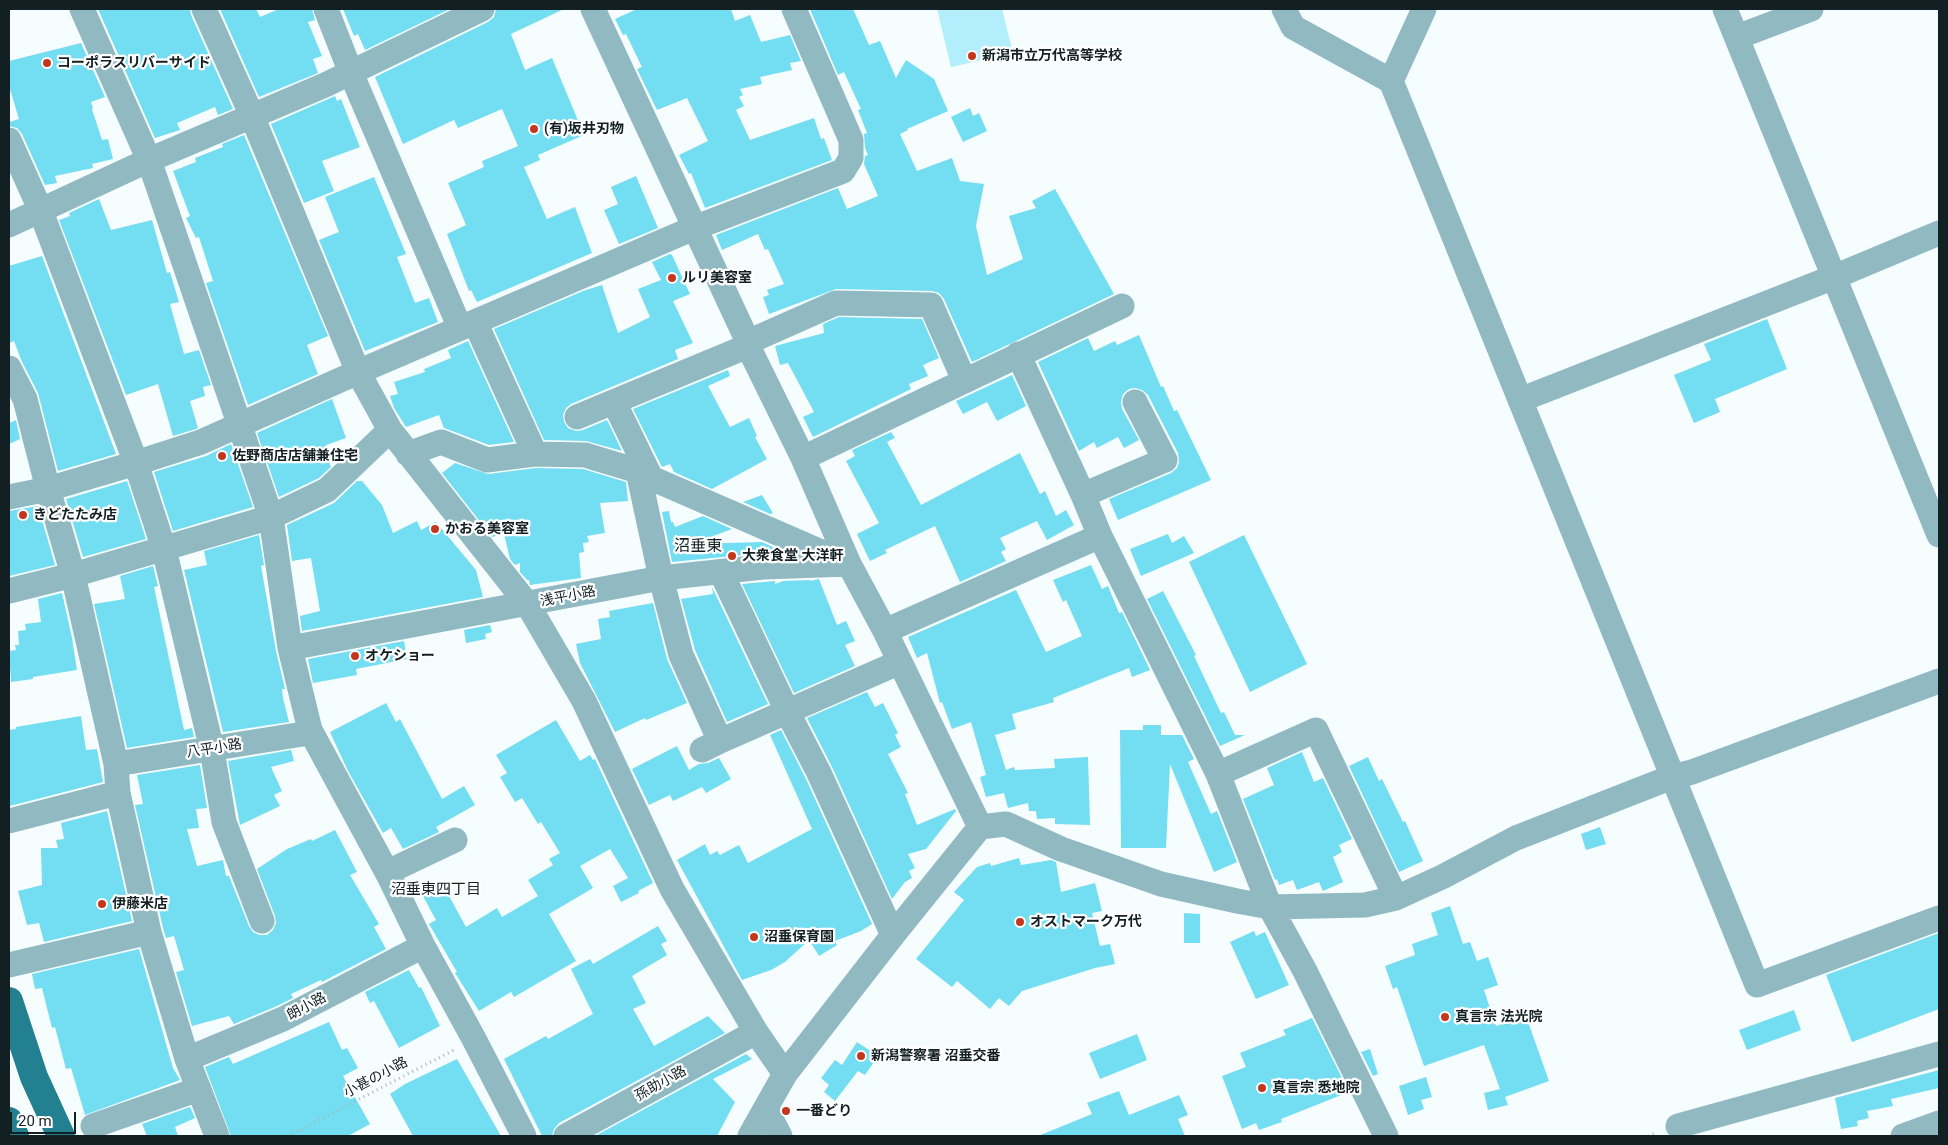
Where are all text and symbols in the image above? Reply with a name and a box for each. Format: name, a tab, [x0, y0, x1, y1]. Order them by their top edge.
place label: 新潟市立万代高等学校	[982, 48, 1122, 64]
marker: 新潟市立万代高等学校	[966, 50, 978, 62]
place label: コーポラスリバーサイド	[57, 55, 211, 71]
marker: コーポラスリバーサイド	[41, 57, 53, 69]
place label: (有)坂井刃物	[544, 121, 624, 137]
marker: (有)坂井刃物	[528, 123, 540, 135]
place label: ルリ美容室	[682, 270, 752, 286]
marker: ルリ美容室	[666, 272, 678, 284]
place label: 佐野商店店舗兼住宅	[232, 448, 358, 464]
marker: 佐野商店店舗兼住宅	[216, 450, 228, 462]
place label: きどたたみ店	[33, 507, 117, 523]
marker: きどたたみ店	[17, 509, 29, 521]
place label: かおる美容室	[445, 521, 529, 537]
marker: かおる美容室	[429, 523, 441, 535]
district label: 沼垂東	[674, 537, 722, 557]
place label: 大衆食堂 大洋軒	[742, 548, 843, 564]
marker: 大衆食堂 大洋軒	[726, 550, 738, 562]
street label: 浅平小路	[539, 583, 597, 611]
place label: オケショー	[365, 648, 435, 664]
marker: オケショー	[349, 650, 361, 662]
street label: 八平小路	[185, 736, 243, 762]
district label: 沼垂東四丁目	[391, 881, 481, 899]
place label: 伊藤米店	[112, 896, 168, 912]
marker: 伊藤米店	[96, 898, 108, 910]
place label: オストマーク万代	[1030, 914, 1142, 930]
marker: オストマーク万代	[1014, 916, 1026, 928]
place label: 沼垂保育園	[764, 929, 834, 945]
marker: 沼垂保育園	[748, 931, 760, 943]
street label: 朗小路	[285, 990, 329, 1024]
place label: 真言宗 法光院	[1455, 1009, 1542, 1025]
marker: 真言宗 法光院	[1439, 1011, 1451, 1023]
place label: 新潟警察署 沼垂交番	[871, 1048, 1000, 1064]
marker: 新潟警察署 沼垂交番	[855, 1050, 867, 1062]
street label: 小甚の小路	[341, 1054, 411, 1102]
street label: 孫助小路	[632, 1063, 690, 1105]
place label: 真言宗 悉地院	[1272, 1080, 1359, 1096]
marker: 真言宗 悉地院	[1256, 1082, 1268, 1094]
scale bar	[12, 1102, 79, 1134]
place label: 一番どり	[796, 1103, 852, 1119]
marker: 一番どり	[780, 1105, 792, 1117]
text: 20 m	[18, 1112, 52, 1130]

